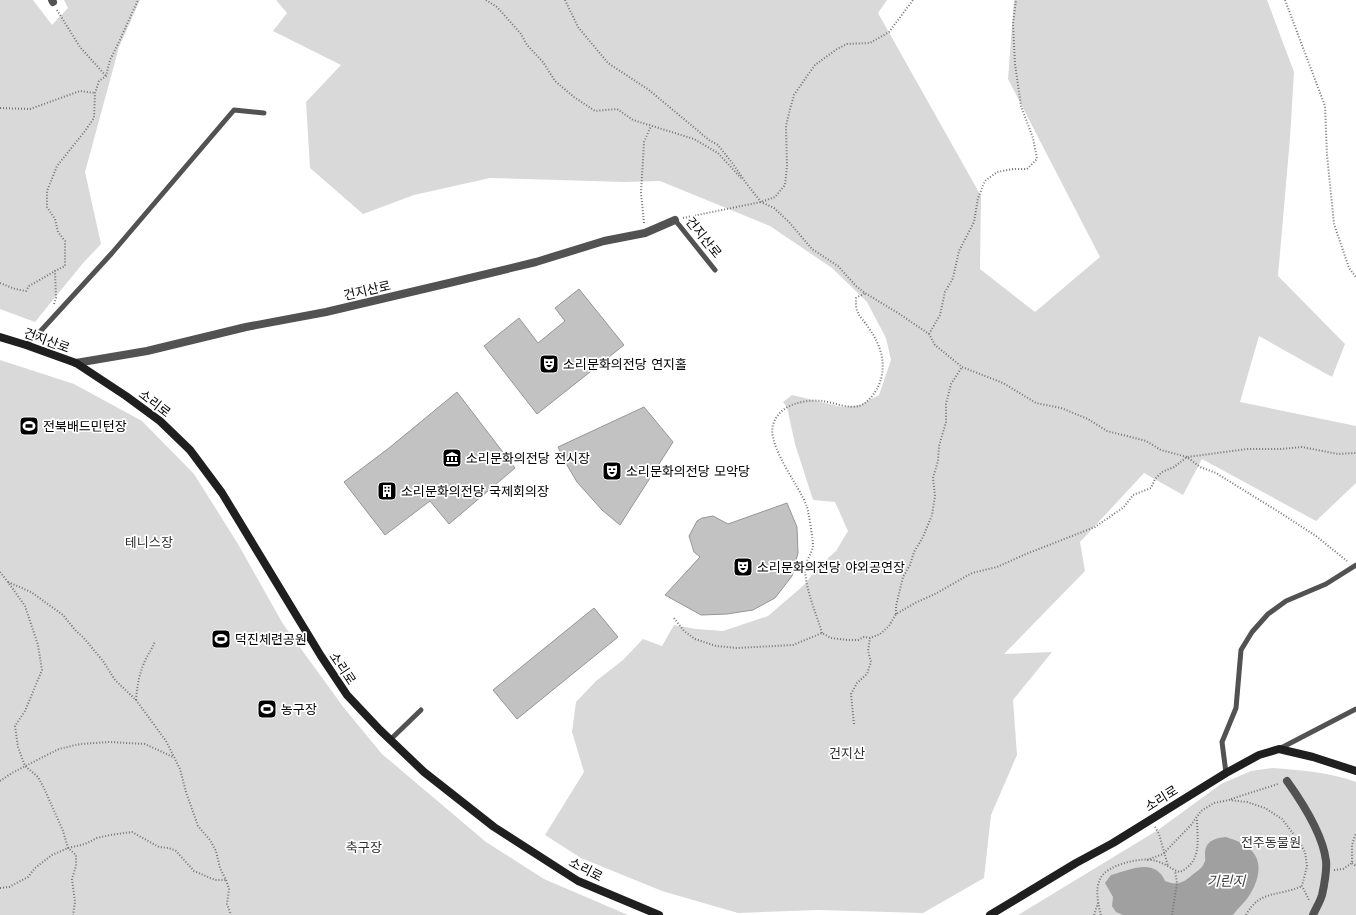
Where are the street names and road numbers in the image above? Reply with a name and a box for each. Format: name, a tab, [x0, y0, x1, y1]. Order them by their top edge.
street label: 건지산로	[683, 214, 725, 261]
street label: 건지산로	[342, 278, 392, 303]
street label: 건지산로	[22, 325, 72, 356]
street label: 소리로	[136, 386, 173, 420]
street label: 소리로	[326, 649, 359, 687]
street label: 소리로	[1142, 783, 1180, 814]
street label: 소리로	[566, 855, 605, 884]

